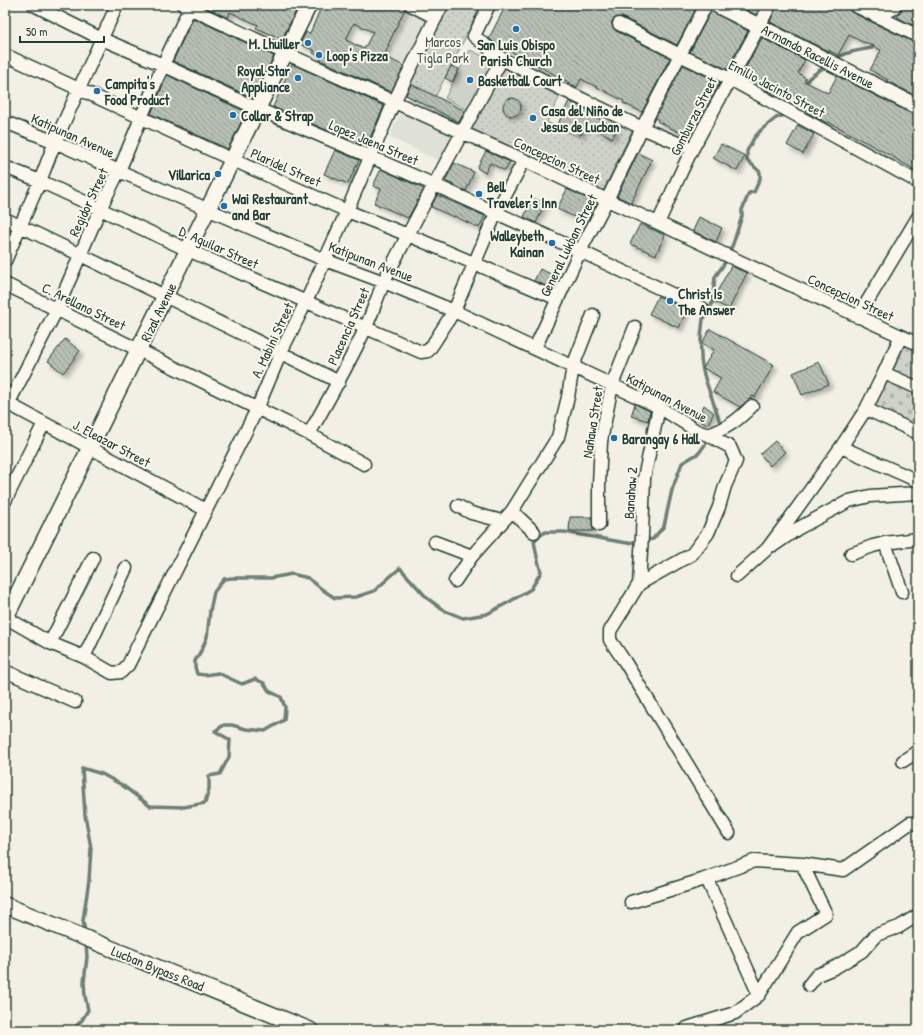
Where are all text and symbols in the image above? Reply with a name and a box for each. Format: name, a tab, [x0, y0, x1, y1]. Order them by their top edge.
scale bar	[20, 18, 104, 44]
street label: Armando Racellis Avenue	[758, 19, 878, 93]
text: 50 m	[26, 23, 47, 40]
marker: San Luis Obispo Parish Church	[511, 24, 521, 34]
park label: Marcos Tigla Park	[417, 32, 469, 68]
place label: M. Lhuiller	[249, 34, 301, 53]
place label: San Luis Obispo Parish Church	[477, 35, 555, 70]
marker: M. Lhuiller	[303, 38, 313, 48]
place label: Loop's Pizza	[327, 46, 388, 67]
marker: Loop's Pizza	[314, 50, 324, 60]
street label: Emilio Jacinto Street	[726, 55, 829, 121]
place label: Royal Star Appliance	[238, 61, 291, 98]
place label: Basketball Court	[478, 71, 563, 90]
marker: Royal Star Appliance	[293, 73, 303, 83]
street label: Gomburza Street	[665, 73, 721, 159]
place label: Campita's Food Product	[104, 74, 170, 109]
marker: Basketball Court	[465, 75, 475, 85]
marker: Campita's Food Product	[92, 86, 102, 96]
place label: Casa del Niño de Jesus de Lucban	[541, 101, 623, 136]
place label: Collar & Strap	[241, 106, 314, 127]
street label: Katipunan Avenue	[28, 108, 118, 163]
marker: Collar & Strap	[228, 110, 238, 120]
marker: Casa del Niño de Jesus de Lucban	[528, 113, 538, 123]
street label: Lopez Jaena Street	[326, 115, 422, 170]
street label: Concepcion Street	[510, 132, 603, 189]
street label: Plaridel Street	[248, 143, 324, 191]
street label: Regidor Street	[64, 164, 113, 240]
place label: Villarica	[168, 165, 210, 184]
marker: Villarica	[213, 169, 223, 179]
place label: Bell Traveler's Inn	[486, 177, 557, 212]
place label: Wai Restaurant and Bar	[232, 189, 309, 224]
marker: Bell Traveler's Inn	[474, 189, 484, 199]
street label: General Lukban Street	[535, 190, 601, 300]
marker: Wai Restaurant and Bar	[219, 201, 229, 211]
street label: D. Aguilar Street	[176, 221, 262, 274]
place label: Walleybeth Kainan	[490, 226, 544, 261]
street label: Katipunan Avenue	[326, 236, 416, 287]
marker: Walleybeth Kainan	[547, 238, 557, 248]
street label: Concepcion Street	[804, 269, 897, 326]
street label: C. Arellano Street	[39, 278, 129, 335]
street label: Rizal Avenue	[136, 279, 181, 345]
street label: Placencia Street	[322, 284, 374, 368]
place label: Christ Is The Answer	[677, 284, 736, 319]
marker: Christ Is The Answer	[665, 296, 675, 306]
street label: A. Mabini Street	[246, 299, 298, 381]
street label: Katipunan Avenue	[623, 368, 711, 427]
street label: Nañawa Street	[577, 385, 607, 459]
street label: J. Eleazar Street	[70, 415, 154, 471]
place label: Barangay 6 Hall	[622, 429, 700, 450]
marker: Barangay 6 Hall	[609, 433, 619, 443]
street label: Banahaw 2	[619, 466, 641, 520]
street label: Lucban Bypass Road	[108, 941, 208, 996]

